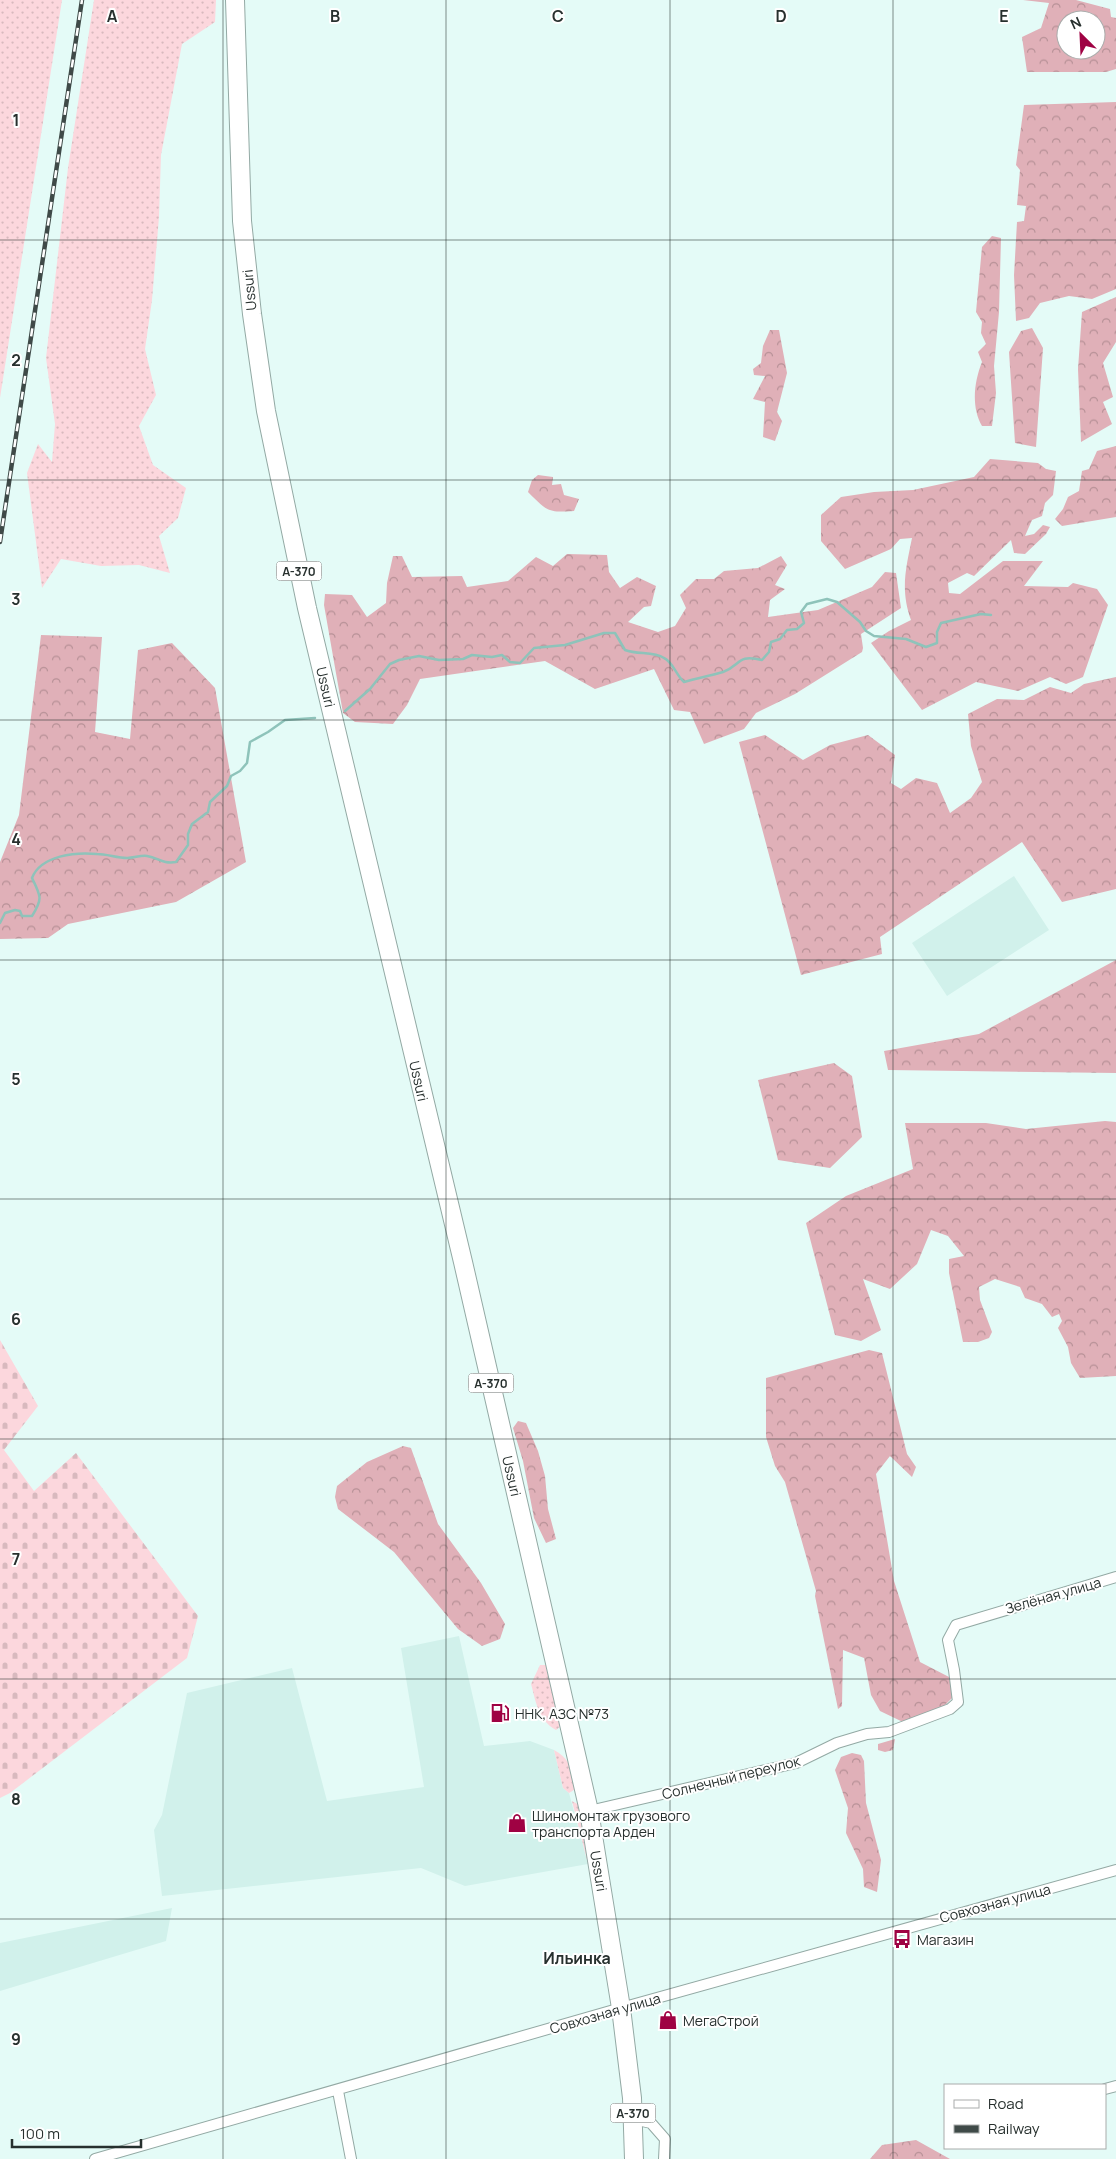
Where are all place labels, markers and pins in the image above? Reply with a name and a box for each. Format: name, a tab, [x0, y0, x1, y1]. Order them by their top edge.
fuel station icon: ННК, АЗС №73	[489, 1702, 511, 1724]
place label: ННК, АЗС №73	[515, 1704, 609, 1723]
place label: Шиномонтаж грузового транспорта Арден	[532, 1806, 690, 1841]
shop icon: Шиномонтаж грузового транспорта Арден	[506, 1812, 528, 1834]
bus stop icon: Магазин	[891, 1928, 913, 1950]
place label: Магазин	[917, 1930, 974, 1949]
shop icon: МегаСтрой	[657, 2009, 679, 2031]
place label: МегаСтрой	[683, 2011, 759, 2030]

